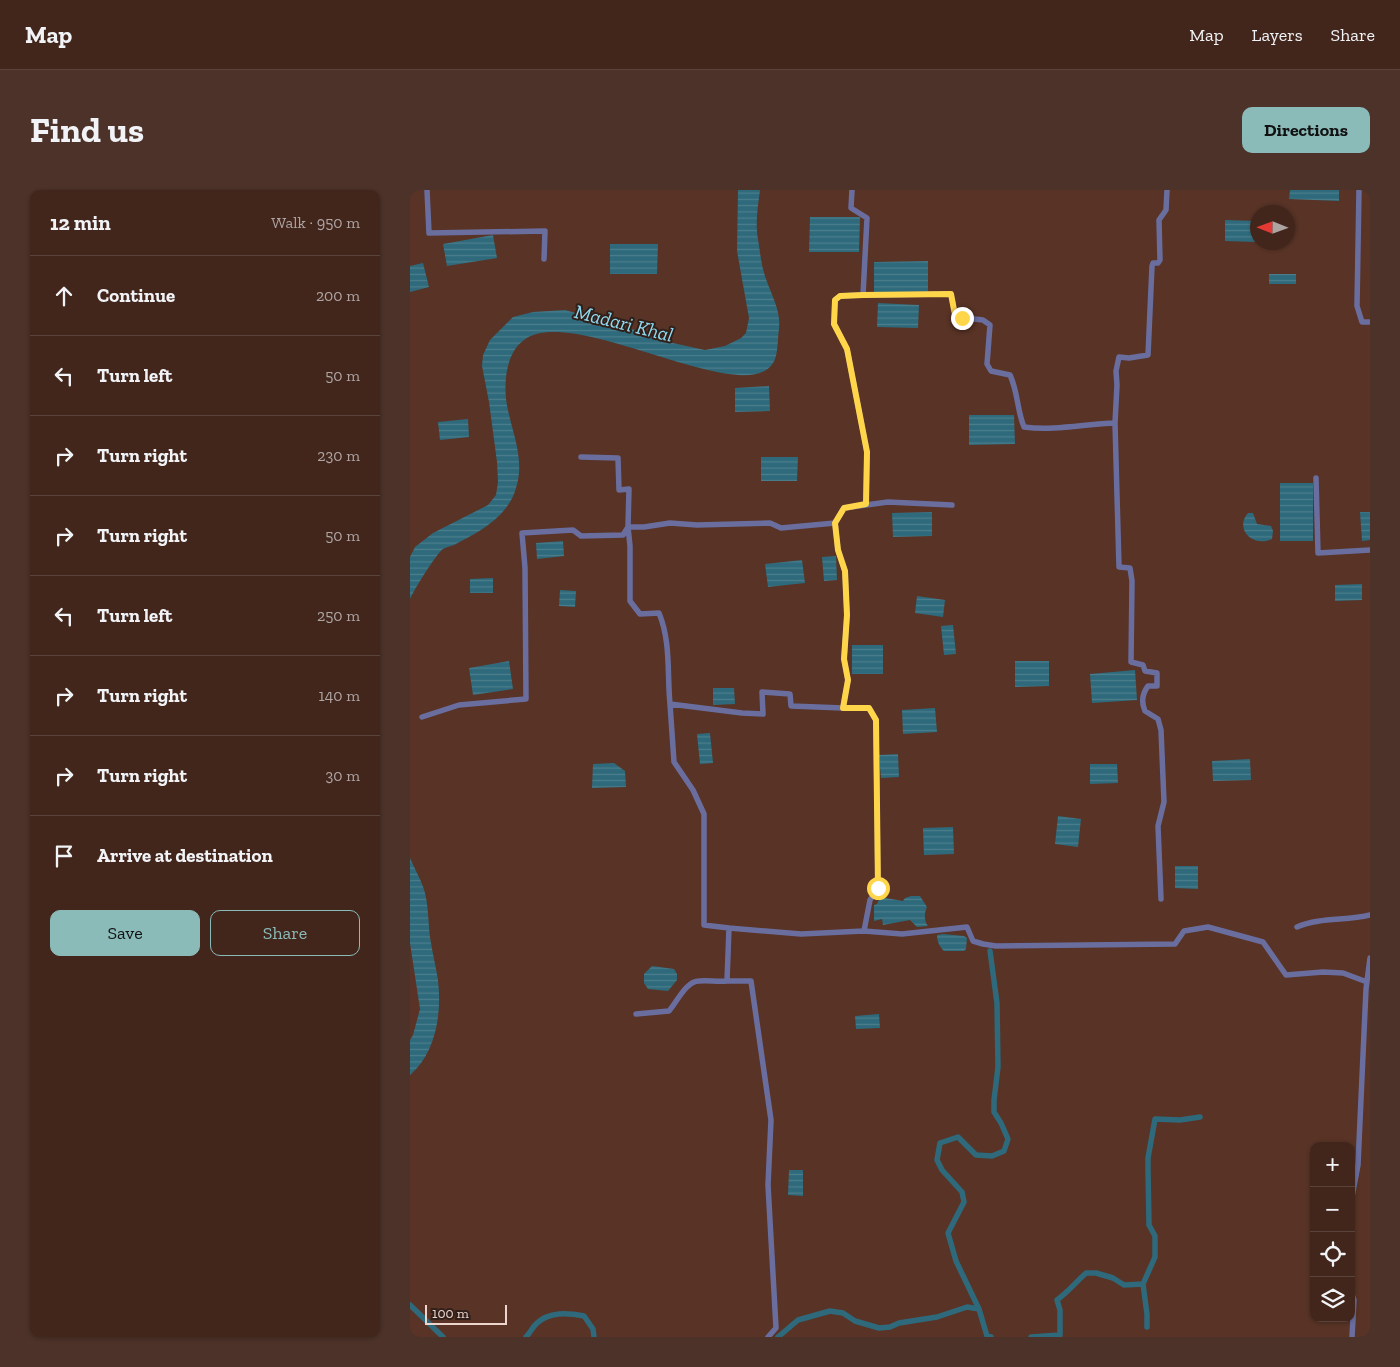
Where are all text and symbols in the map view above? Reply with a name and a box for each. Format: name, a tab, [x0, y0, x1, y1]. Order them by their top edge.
text: Map	[25, 20, 72, 49]
text: Map	[1189, 24, 1224, 46]
text: Layers	[1252, 24, 1303, 46]
text: Share	[1331, 24, 1375, 46]
button: Directions	[1242, 107, 1370, 153]
text: Find us	[30, 109, 144, 151]
north arrow	[1250, 205, 1295, 250]
text: 12 min	[50, 210, 111, 235]
text: Walk · 950 m	[271, 213, 360, 232]
icon: ahead	[50, 282, 78, 310]
text: Continue	[97, 284, 175, 307]
text: 200 m	[316, 286, 360, 305]
water label: Madari Khal	[572, 299, 676, 347]
route end	[951, 307, 974, 330]
icon: left	[50, 362, 78, 390]
text: Turn left	[97, 364, 172, 387]
text: 50 m	[325, 366, 360, 385]
icon: right	[50, 442, 78, 470]
text: Turn right	[97, 444, 187, 467]
text: 230 m	[317, 446, 360, 465]
icon: right	[50, 522, 78, 550]
text: Turn right	[97, 524, 187, 547]
text: 50 m	[325, 526, 360, 545]
icon: left	[50, 602, 78, 630]
text: Turn left	[97, 604, 172, 627]
text: 250 m	[317, 606, 360, 625]
icon: right	[50, 682, 78, 710]
text: Turn right	[97, 684, 187, 707]
text: 140 m	[319, 686, 360, 705]
icon: right	[50, 762, 78, 790]
text: Turn right	[97, 764, 187, 787]
text: 30 m	[326, 766, 360, 785]
icon: arrive	[50, 842, 78, 870]
text: Arrive at destination	[97, 844, 273, 867]
route start	[867, 877, 890, 900]
button: Save	[50, 910, 200, 956]
button: Share	[210, 910, 360, 956]
map controls	[1310, 1142, 1355, 1322]
button: +	[1310, 1142, 1355, 1187]
button: −	[1310, 1187, 1355, 1232]
button: locate	[1310, 1232, 1355, 1277]
button: layers	[1310, 1277, 1355, 1322]
scale bar	[425, 1302, 508, 1325]
text: 100 m	[432, 1305, 469, 1322]

